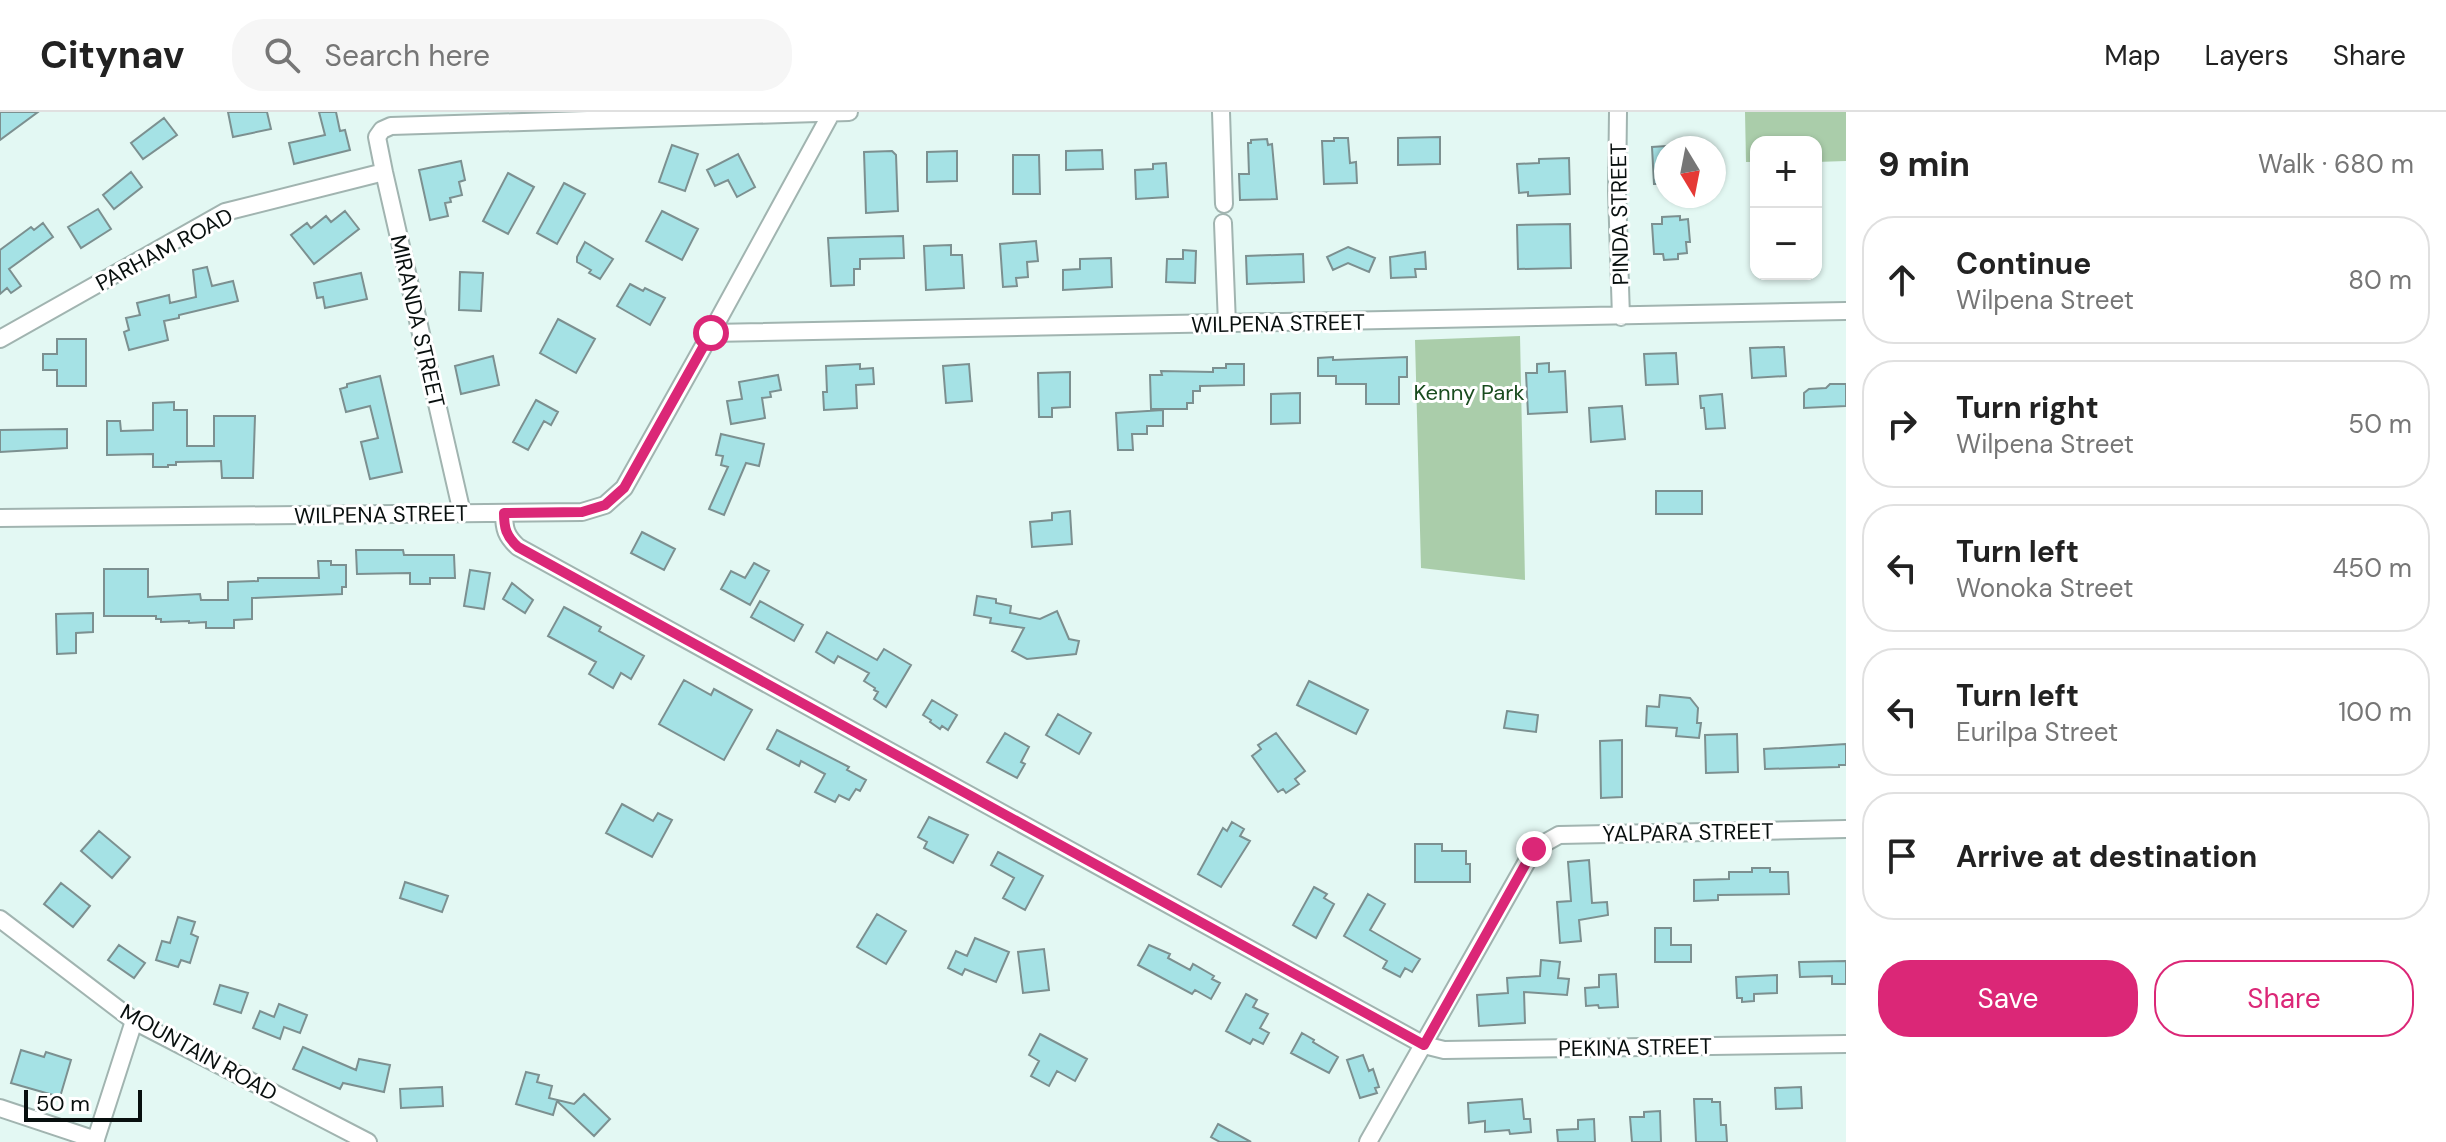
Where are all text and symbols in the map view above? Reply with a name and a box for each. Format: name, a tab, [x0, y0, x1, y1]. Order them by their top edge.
search box	[232, 19, 792, 91]
text: Citynav	[40, 30, 184, 80]
icon: search	[260, 33, 304, 77]
text: Search here	[324, 36, 490, 75]
text: Map	[2104, 37, 2161, 74]
text: Layers	[2205, 37, 2289, 74]
text: Share	[2333, 37, 2406, 74]
north arrow	[1654, 136, 1726, 208]
map controls	[1750, 136, 1822, 280]
button: +	[1750, 136, 1822, 208]
street label: PINDA STREET	[1604, 142, 1635, 286]
text: 9 min	[1878, 142, 1970, 187]
text: Walk · 680 m	[2258, 147, 2414, 181]
street label: PARHAM ROAD	[91, 201, 238, 298]
button: −	[1750, 208, 1822, 280]
street label: MIRANDA STREET	[384, 232, 451, 410]
text: Continue	[1956, 244, 2091, 283]
icon: ahead	[1880, 258, 1924, 302]
text: 80 m	[2348, 263, 2412, 297]
text: Wilpena Street	[1956, 283, 2134, 317]
street label: WILPENA STREET	[1191, 307, 1365, 340]
route start	[693, 315, 729, 351]
park label: Kenny Park	[1413, 378, 1525, 407]
text: Turn right	[1956, 388, 2099, 427]
icon: right	[1880, 402, 1924, 446]
text: 50 m	[2348, 407, 2412, 441]
text: Wilpena Street	[1956, 427, 2134, 461]
street label: WILPENA STREET	[294, 498, 468, 531]
text: Turn left	[1956, 532, 2079, 571]
icon: left	[1880, 546, 1924, 590]
text: 450 m	[2332, 551, 2412, 585]
text: Wonoka Street	[1956, 571, 2133, 605]
text: Turn left	[1956, 676, 2079, 715]
icon: left	[1880, 690, 1924, 734]
text: 100 m	[2338, 695, 2412, 729]
text: Eurilpa Street	[1956, 715, 2118, 749]
street label: YALPARA STREET	[1602, 817, 1774, 848]
route end	[1516, 831, 1552, 867]
icon: arrive	[1880, 834, 1924, 878]
text: Arrive at destination	[1956, 837, 2257, 876]
button: Save	[1878, 960, 2138, 1037]
button: Share	[2154, 960, 2414, 1037]
street label: MOUNTAIN ROAD	[115, 997, 282, 1108]
street label: PEKINA STREET	[1558, 1032, 1712, 1063]
scale bar	[24, 1086, 142, 1122]
text: 50 m	[36, 1089, 90, 1118]

